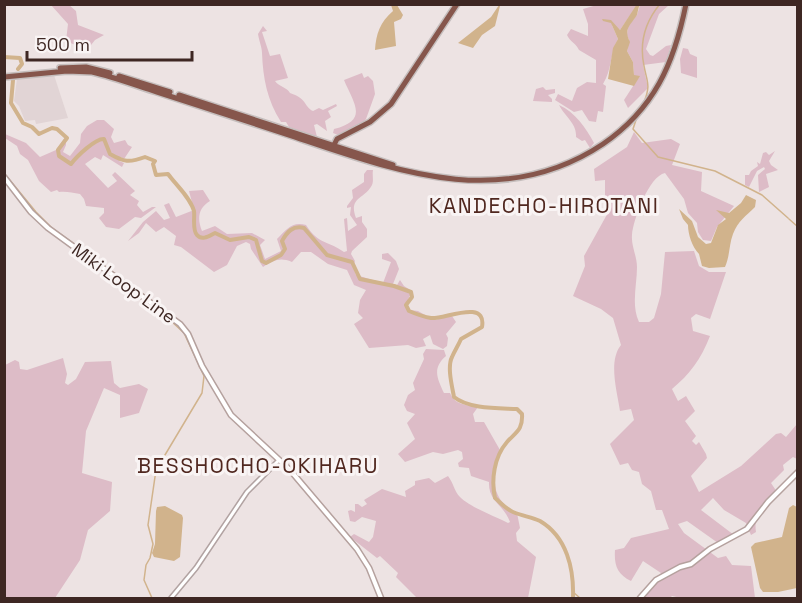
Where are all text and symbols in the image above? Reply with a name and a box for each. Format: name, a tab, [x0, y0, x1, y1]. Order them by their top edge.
scale bar	[27, 24, 192, 62]
text: 500 m	[36, 33, 90, 56]
district label: KANDECHO-HIROTANI	[429, 192, 659, 219]
street label: Miki Loop Line	[68, 238, 180, 328]
district label: BESSHOCHO-OKIHARU	[137, 452, 379, 479]

